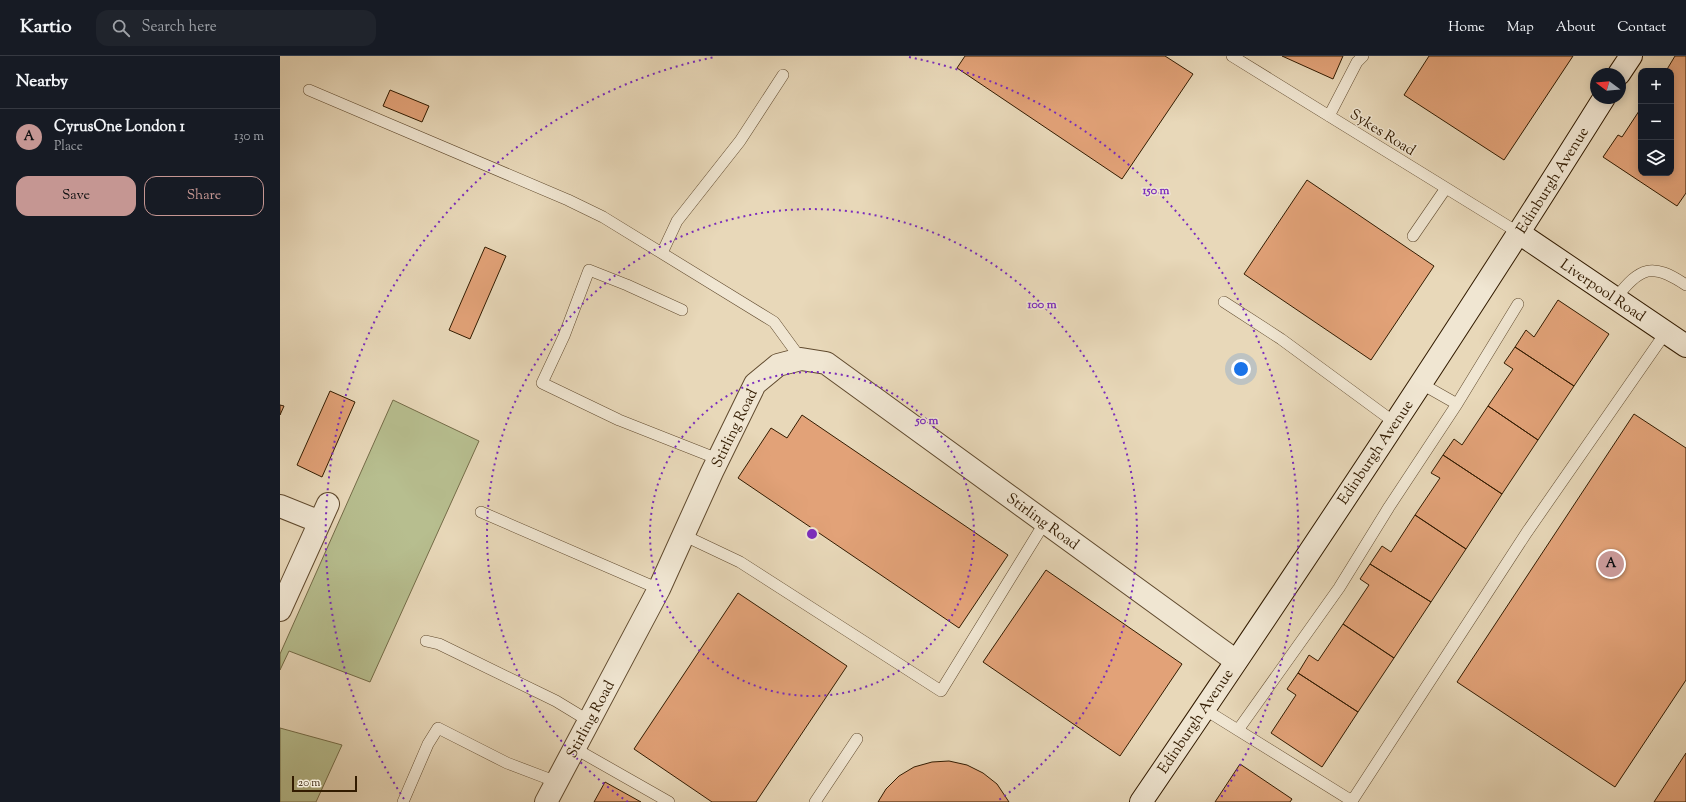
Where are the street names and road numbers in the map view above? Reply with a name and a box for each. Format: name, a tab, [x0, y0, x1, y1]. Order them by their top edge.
street label: Sykes Road	[1345, 105, 1420, 162]
street label: Edinburgh Avenue	[1512, 123, 1595, 238]
street label: Liverpool Road	[1555, 255, 1650, 328]
street label: Stirling Road	[707, 385, 764, 472]
street label: Edinburgh Avenue	[1333, 396, 1419, 509]
street label: Stirling Road	[1001, 489, 1083, 556]
street label: Edinburgh Avenue	[1153, 665, 1239, 778]
street label: Stirling Road	[562, 677, 621, 762]

